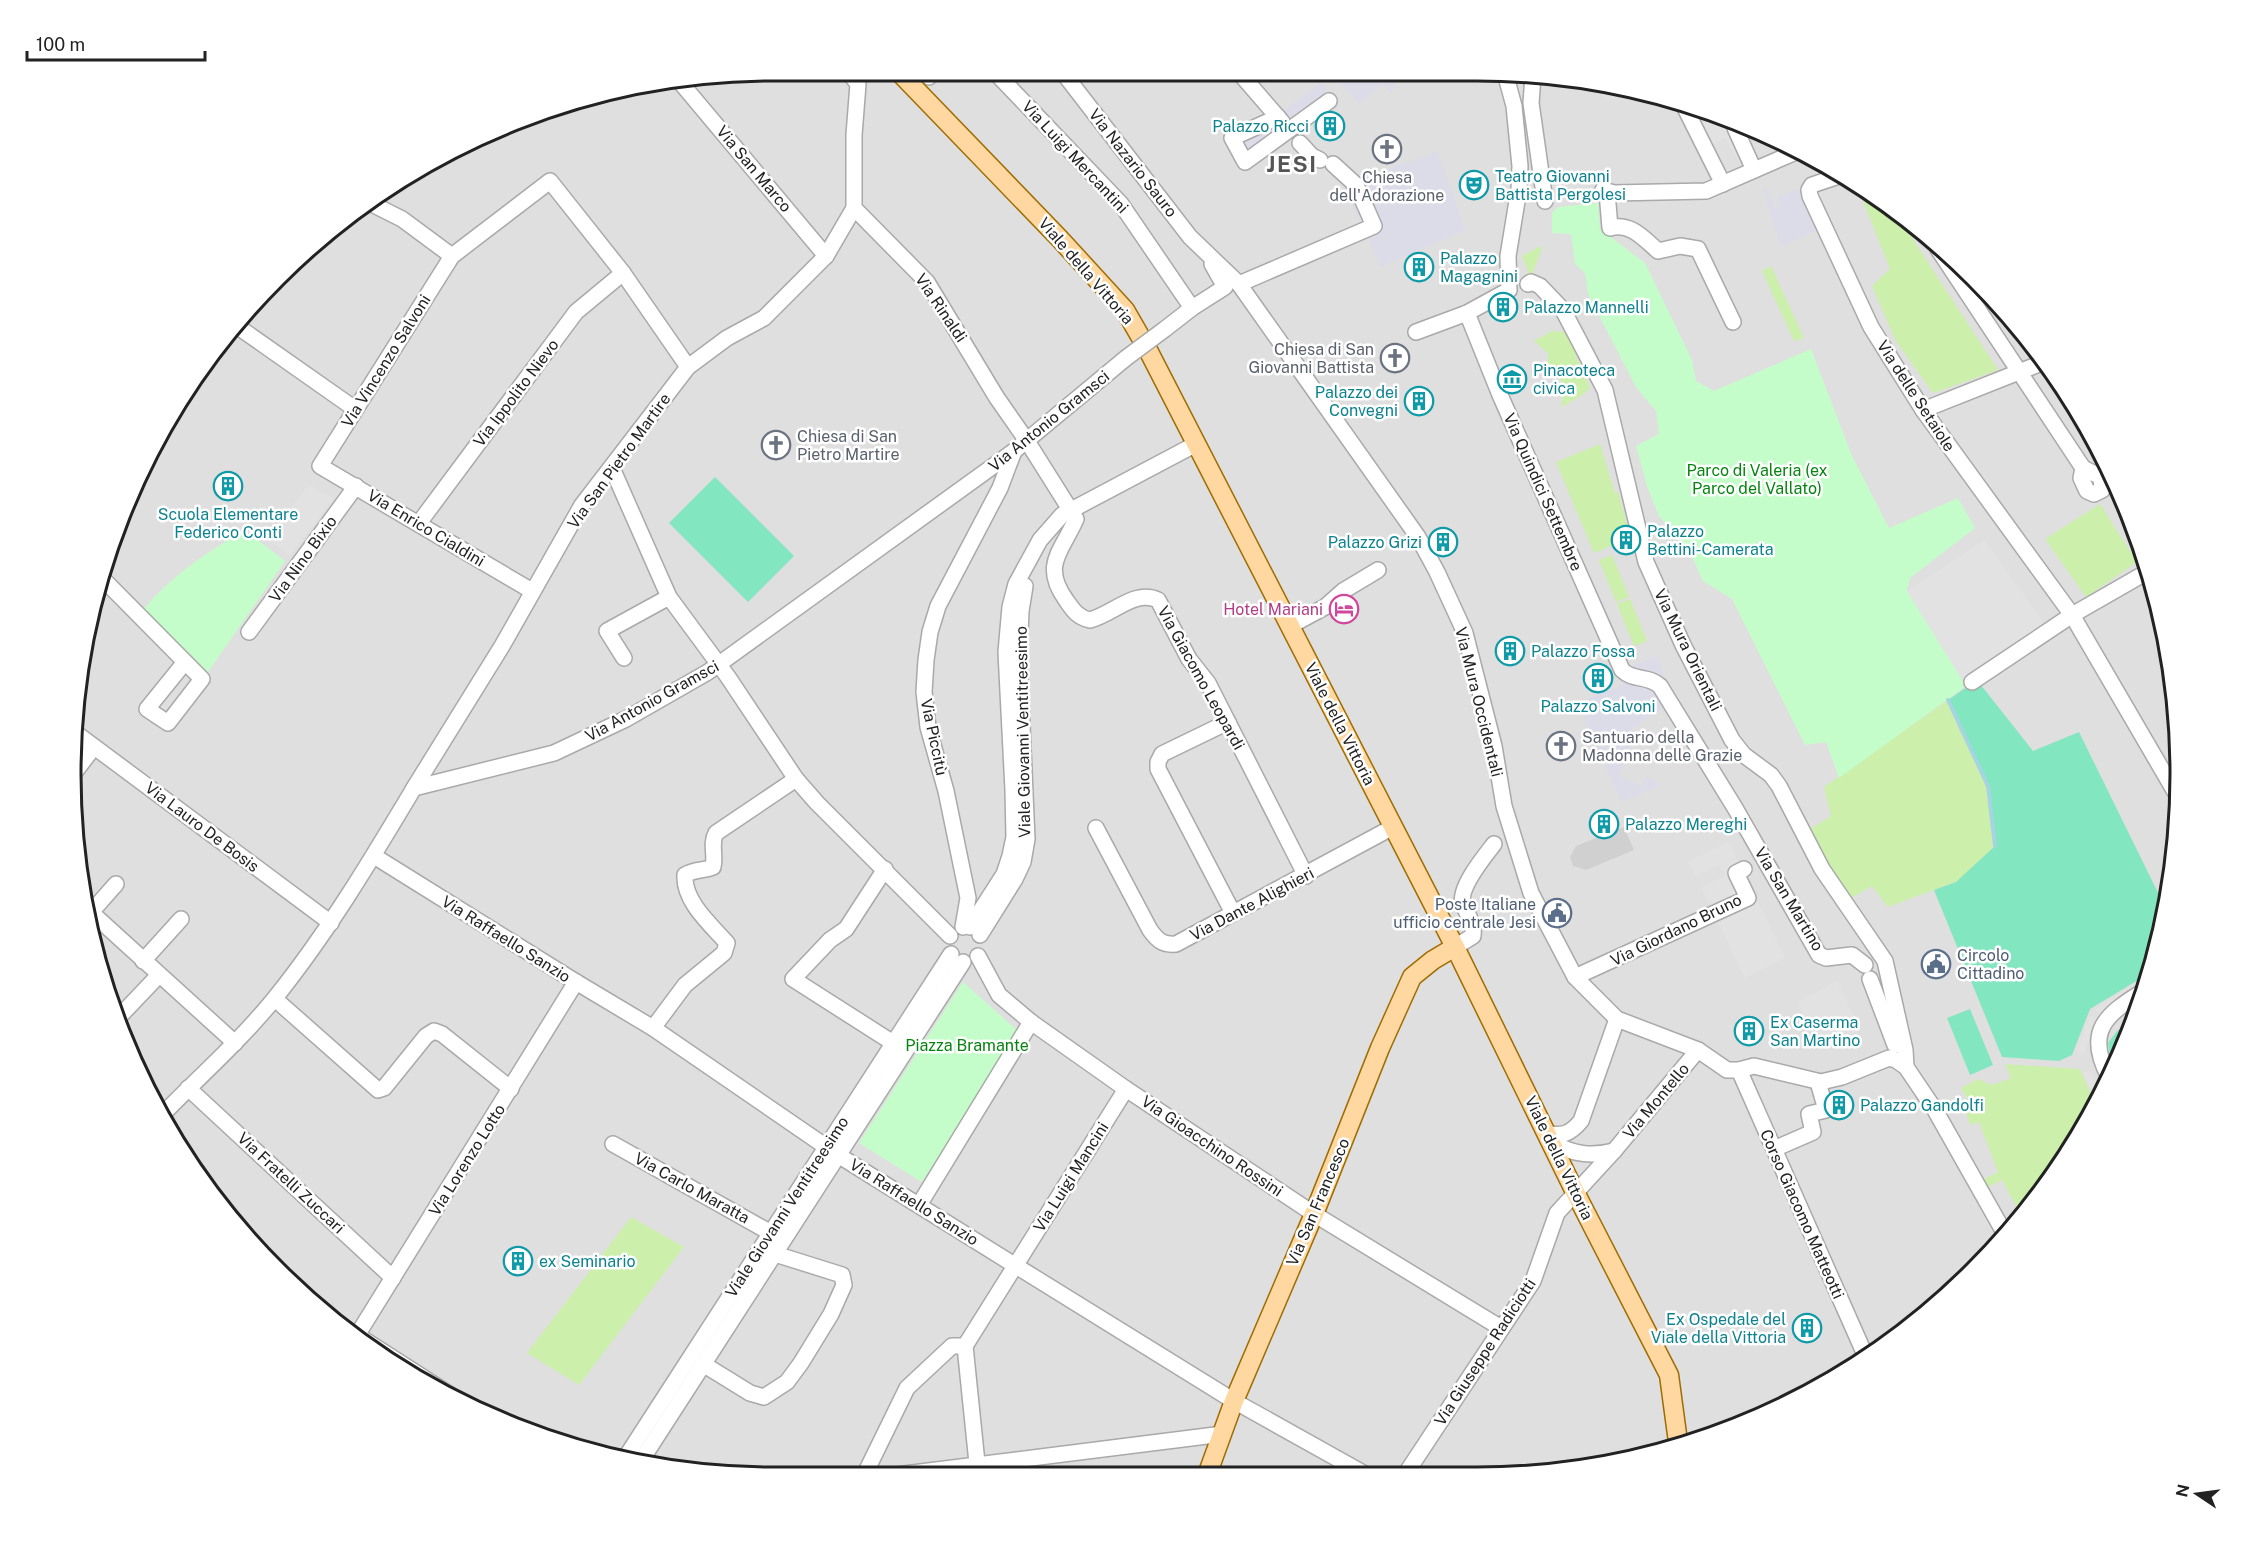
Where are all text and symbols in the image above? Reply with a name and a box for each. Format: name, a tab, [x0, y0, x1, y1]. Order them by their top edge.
scale bar	[27, 24, 206, 62]
text: 100 m	[36, 34, 85, 55]
street label: Via Luigi Mercantini	[1018, 97, 1132, 217]
street label: Via Nazario Sauro	[1085, 105, 1181, 221]
building icon: Palazzo Ricci	[1314, 110, 1346, 142]
place label: Palazzo Ricci	[1212, 117, 1309, 136]
street label: Via San Marco	[712, 122, 796, 216]
church icon: Chiesa dell'Adorazione	[1371, 133, 1403, 165]
district label: JESI	[1267, 151, 1317, 177]
place label: Teatro Giovanni Battista Pergolesi	[1495, 167, 1626, 204]
place label: Chiesa dell'Adorazione	[1330, 168, 1444, 205]
theatre icon: Teatro Giovanni Battista Pergolesi	[1458, 169, 1490, 201]
street label: Viale della Vittoria	[1034, 214, 1138, 328]
place label: Palazzo Magagnini	[1440, 249, 1518, 286]
building icon: Palazzo Magagnini	[1403, 251, 1435, 283]
street label: Via Rinaldi	[911, 270, 971, 346]
street label: Via Vincenzo Salvoni	[337, 291, 435, 431]
building icon: Palazzo Mannelli	[1487, 291, 1519, 323]
place label: Palazzo Mannelli	[1524, 298, 1649, 317]
street label: Via Ippolito Nievo	[469, 336, 563, 450]
street label: Via delle Setaiole	[1873, 337, 1959, 455]
place label: Chiesa di San Giovanni Battista	[1249, 340, 1374, 377]
church icon: Chiesa di San Giovanni Battista	[1379, 342, 1411, 374]
place label: Pinacoteca civica	[1533, 361, 1615, 398]
museum icon: Pinacoteca civica	[1496, 363, 1528, 395]
street label: Via Antonio Gramsci	[985, 367, 1113, 475]
place label: Palazzo dei Convegni	[1315, 383, 1398, 420]
building icon: Palazzo dei Convegni	[1403, 385, 1435, 417]
street label: Via San Pietro Martire	[564, 390, 674, 532]
street label: Via Quindici Settembre	[1500, 410, 1586, 574]
place label: Chiesa di San Pietro Martire	[797, 427, 899, 464]
church icon: Chiesa di San Pietro Martire	[760, 429, 792, 461]
park label: Parco di Valeria (ex Parco del Vallato)	[1686, 461, 1828, 498]
building icon: Scuola Elementare Federico Conti	[212, 470, 244, 502]
street label: Via Enrico Cialdini	[364, 486, 488, 570]
place label: Scuola Elementare Federico Conti	[158, 505, 298, 542]
street label: Via Nino Bixio	[265, 512, 341, 606]
place label: Palazzo Bettini-Camerata	[1647, 522, 1774, 559]
building icon: Palazzo Bettini-Camerata	[1610, 524, 1642, 556]
building icon: Palazzo Grizi	[1427, 526, 1459, 558]
place label: Palazzo Grizi	[1328, 533, 1422, 552]
street label: Via Mura Orientali	[1650, 586, 1726, 714]
hotel icon: Hotel Mariani	[1328, 593, 1360, 625]
place label: Hotel Mariani	[1223, 600, 1323, 619]
street label: Via Giacomo Leopardi	[1154, 603, 1248, 753]
street label: Via Mura Occidentali	[1451, 625, 1507, 779]
street label: Viale Giovanni Ventitreesimo	[1012, 626, 1034, 838]
building icon: Palazzo Fossa	[1494, 635, 1526, 667]
place label: Palazzo Fossa	[1531, 642, 1635, 661]
street label: Via Antonio Gramsci	[582, 656, 722, 746]
street label: Viale della Vittoria	[1301, 659, 1379, 789]
building icon: Palazzo Salvoni	[1582, 662, 1614, 694]
street label: Via Piccitù	[917, 697, 951, 777]
place label: Palazzo Salvoni	[1541, 697, 1655, 716]
place label: Santuario della Madonna delle Grazie	[1582, 728, 1742, 765]
church icon: Santuario della Madonna delle Grazie	[1545, 730, 1577, 762]
street label: Via Lauro De Bosis	[141, 778, 263, 876]
building icon: Palazzo Mereghi	[1588, 808, 1620, 840]
place label: Palazzo Mereghi	[1625, 815, 1747, 834]
street label: Via San Martino	[1751, 844, 1827, 954]
street label: Via Dante Alighieri	[1187, 863, 1317, 945]
street label: Via Giordano Bruno	[1607, 890, 1745, 970]
street label: Via Raffaello Sanzio	[438, 892, 574, 986]
place label: Poste Italiane ufficio centrale Jesi	[1393, 895, 1536, 932]
public building icon: Poste Italiane ufficio centrale Jesi	[1541, 897, 1573, 929]
place label: Circolo Cittadino	[1957, 946, 2024, 983]
public building icon: Circolo Cittadino	[1920, 948, 1952, 980]
place label: Ex Caserma San Martino	[1770, 1013, 1860, 1050]
building icon: Ex Caserma San Martino	[1733, 1015, 1765, 1047]
park label: Piazza Bramante	[905, 1036, 1029, 1055]
street label: Via Montello	[1619, 1059, 1693, 1143]
building icon: Palazzo Gandolfi	[1823, 1089, 1855, 1121]
street label: Via Gioacchino Rossini	[1138, 1092, 1286, 1200]
street label: Viale della Vittoria	[1521, 1093, 1597, 1223]
place label: Palazzo Gandolfi	[1860, 1096, 1984, 1115]
street label: Via Lorenzo Lotto	[425, 1101, 509, 1219]
street label: Viale Giovanni Ventitreesimo	[721, 1113, 853, 1301]
street label: Via Luigi Mancini	[1030, 1119, 1112, 1235]
street label: Corso Giacomo Matteotti	[1756, 1126, 1848, 1302]
street label: Via Fratelli Zuccari	[234, 1128, 348, 1238]
street label: Via San Francesco	[1282, 1135, 1354, 1269]
street label: Via Carlo Maratta	[631, 1149, 753, 1227]
street label: Via Raffaello Sanzio	[846, 1155, 982, 1249]
building icon: ex Seminario	[502, 1245, 534, 1277]
place label: ex Seminario	[539, 1252, 635, 1271]
street label: Via Giuseppe Radiciotti	[1430, 1275, 1540, 1429]
place label: Ex Ospedale del Viale della Vittoria	[1651, 1310, 1786, 1347]
building icon: Ex Ospedale del Viale della Vittoria	[1791, 1312, 1823, 1344]
north arrow	[2167, 1464, 2227, 1524]
text: N	[2172, 1483, 2194, 1499]

